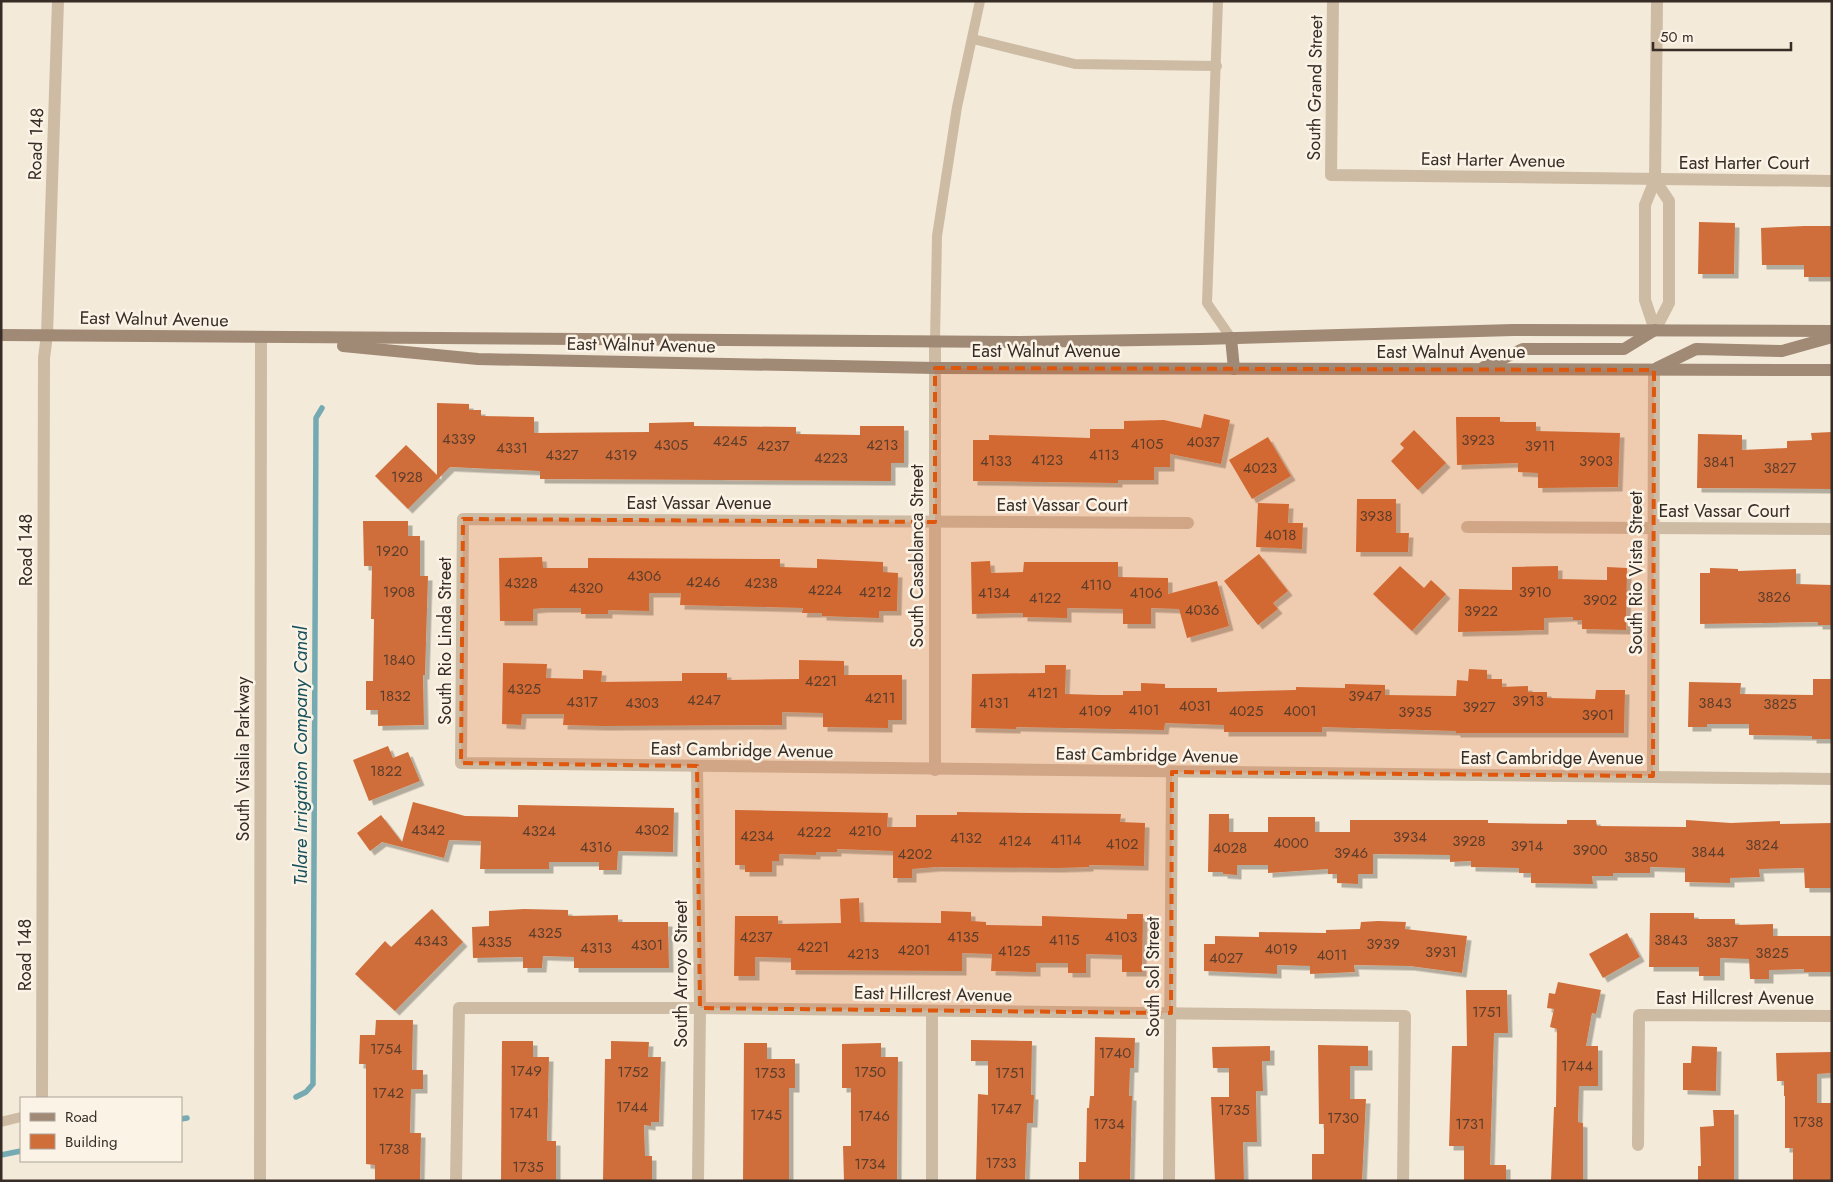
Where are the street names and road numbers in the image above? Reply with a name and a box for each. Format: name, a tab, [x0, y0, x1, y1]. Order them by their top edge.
street label: South Grand Street	[1301, 15, 1329, 161]
street label: Road 148	[22, 107, 50, 181]
street label: East Harter Avenue	[1421, 146, 1565, 174]
street label: East Harter Court	[1679, 150, 1810, 176]
street label: East Walnut Avenue	[79, 305, 229, 333]
street label: East Walnut Avenue	[566, 331, 716, 359]
street label: East Walnut Avenue	[971, 338, 1121, 364]
street label: East Walnut Avenue	[1376, 339, 1526, 365]
street label: South Casablanca Street	[904, 464, 930, 648]
street label: East Vassar Avenue	[626, 490, 772, 516]
street label: South Rio Vista Street	[1623, 491, 1649, 655]
street label: East Vassar Court	[996, 492, 1128, 518]
street label: East Vassar Court	[1658, 498, 1790, 524]
street label: Road 148	[13, 514, 39, 586]
street label: South Rio Linda Street	[432, 556, 458, 725]
street label: South Visalia Parkway	[230, 677, 256, 841]
street label: East Cambridge Avenue	[650, 735, 834, 765]
street label: East Cambridge Avenue	[1055, 740, 1239, 770]
street label: East Cambridge Avenue	[1461, 745, 1643, 771]
street label: South Arroyo Street	[668, 899, 694, 1048]
street label: South Sol Street	[1140, 916, 1166, 1037]
street label: Road 148	[12, 919, 38, 991]
street label: East Hillcrest Avenue	[854, 980, 1012, 1008]
street label: East Hillcrest Avenue	[1656, 985, 1814, 1011]

